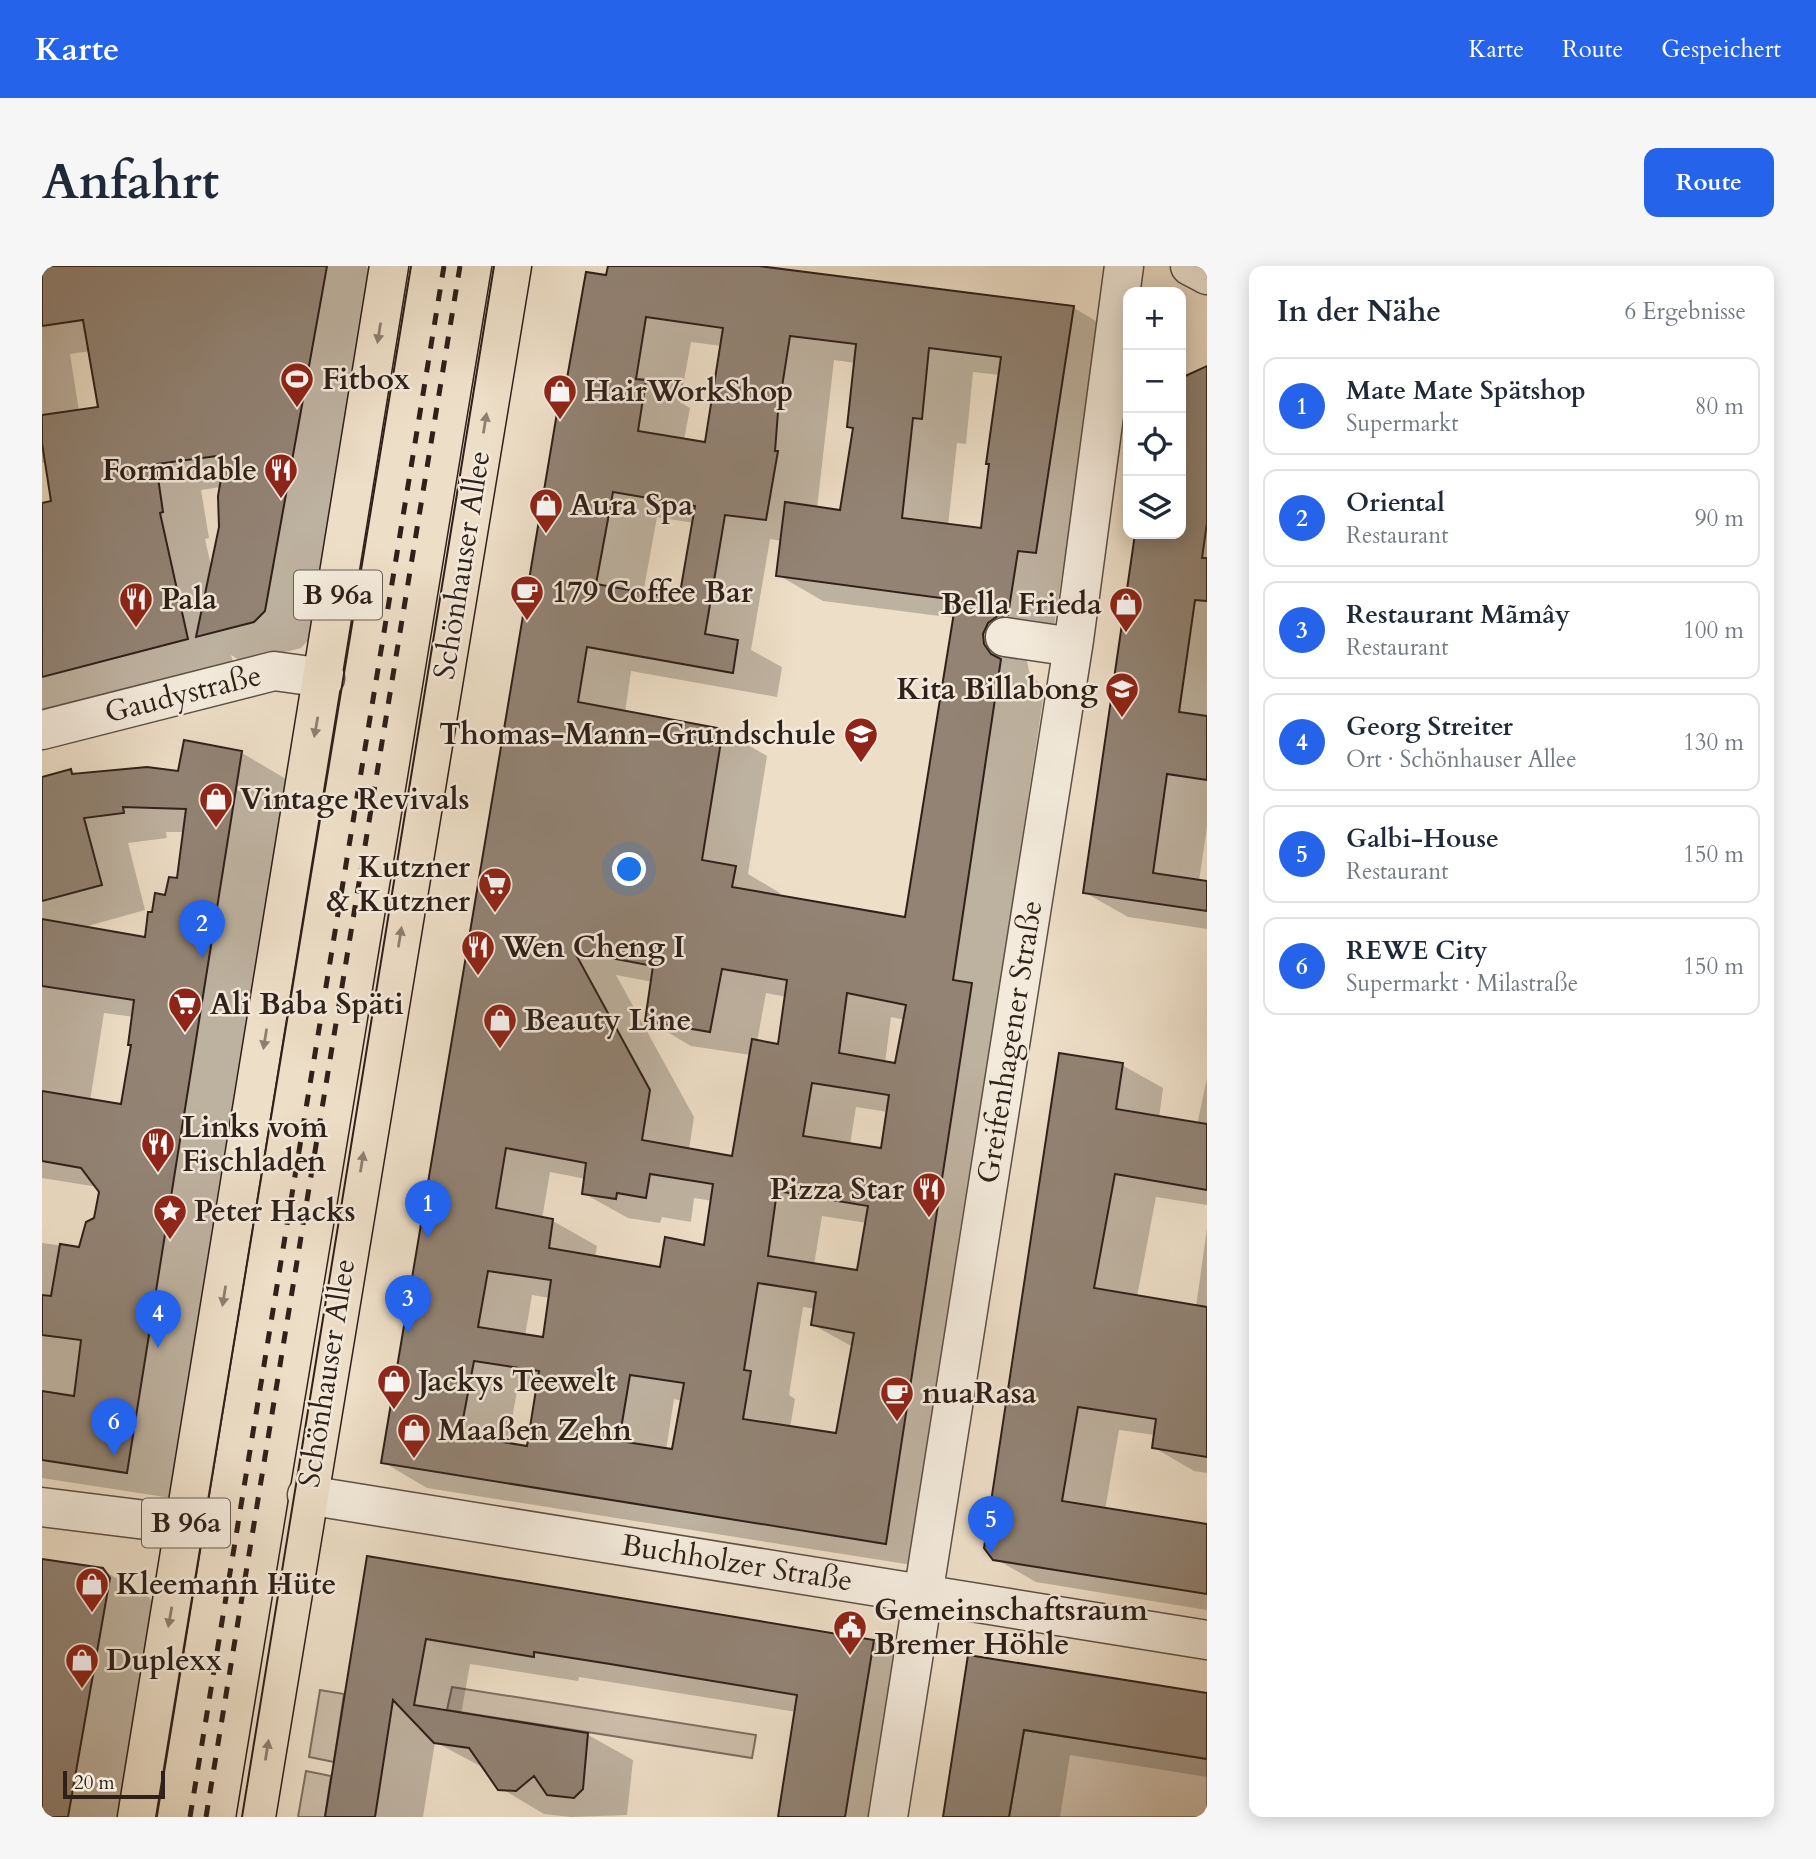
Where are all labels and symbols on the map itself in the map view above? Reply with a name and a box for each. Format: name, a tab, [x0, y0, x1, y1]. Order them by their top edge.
one-way arrow	[373, 323, 384, 345]
place label: Fitbox	[322, 359, 410, 400]
sports icon: Fitbox	[278, 360, 316, 409]
place label: HairWorkShop	[584, 371, 793, 412]
shop icon: HairWorkShop	[541, 372, 579, 421]
one-way arrow	[480, 412, 491, 434]
street label: Schönhauser Allee	[424, 448, 500, 682]
place label: Formidable	[102, 450, 257, 491]
restaurant icon: Formidable	[262, 451, 300, 500]
place label: Aura Spa	[570, 485, 693, 526]
shop icon: Aura Spa	[527, 486, 565, 535]
road number: B 96a	[294, 570, 382, 620]
place label: 179 Coffee Bar	[552, 572, 754, 613]
cafe icon: 179 Coffee Bar	[508, 573, 546, 622]
place label: Pala	[161, 579, 217, 620]
restaurant icon: Pala	[117, 580, 155, 629]
place label: Bella Frieda	[941, 584, 1102, 625]
shop icon: Bella Frieda	[1107, 585, 1145, 634]
street label: Gaudystraße	[100, 655, 266, 733]
place label: Kita Billabong	[896, 669, 1098, 710]
school or university icon: Kita Billabong	[1103, 670, 1141, 719]
place label: Thomas-Mann-Grundschule	[439, 714, 836, 755]
school or university icon: Thomas-Mann-Grundschule	[842, 715, 880, 764]
one-way arrow	[310, 717, 321, 739]
place label: Vintage Revivals	[240, 779, 470, 820]
shop icon: Vintage Revivals	[197, 780, 235, 829]
place label: Kutzner & Kutzner	[327, 847, 471, 922]
your location	[612, 852, 646, 886]
supermarket icon: Kutzner & Kutzner	[476, 865, 514, 914]
street label: Greifenhagener Straße	[967, 898, 1053, 1186]
pin: 2	[179, 900, 225, 958]
one-way arrow	[395, 926, 406, 948]
place label: Wen Cheng I	[501, 927, 685, 968]
restaurant icon: Wen Cheng I	[459, 928, 497, 977]
place label: Ali Baba Späti	[210, 984, 404, 1025]
supermarket icon: Ali Baba Späti	[166, 985, 204, 1034]
place label: Beauty Line	[524, 1000, 691, 1041]
shop icon: Beauty Line	[481, 1001, 519, 1050]
one-way arrow	[259, 1028, 270, 1050]
place label: Links vom Fischladen	[182, 1107, 328, 1182]
restaurant icon: Links vom Fischladen	[139, 1125, 177, 1174]
one-way arrow	[357, 1150, 368, 1172]
place label: Pizza Star	[770, 1169, 905, 1210]
restaurant icon: Pizza Star	[910, 1170, 948, 1219]
pin: 1	[405, 1180, 451, 1238]
place label: Peter Hacks	[194, 1191, 356, 1232]
place icon: Peter Hacks	[151, 1192, 189, 1241]
street label: Schönhauser Allee	[289, 1256, 365, 1490]
pin: 3	[385, 1275, 431, 1333]
one-way arrow	[218, 1285, 229, 1307]
pin: 4	[135, 1290, 181, 1348]
place label: Jackys Teewelt	[414, 1361, 616, 1402]
shop icon: Jackys Teewelt	[375, 1362, 413, 1411]
place label: nuaRasa	[922, 1373, 1037, 1414]
cafe icon: nuaRasa	[878, 1374, 916, 1423]
pin: 6	[91, 1398, 137, 1456]
place label: Maaßen Zehn	[438, 1410, 632, 1451]
shop icon: Maaßen Zehn	[395, 1411, 433, 1460]
pin: 5	[968, 1496, 1014, 1554]
road number: B 96a	[142, 1498, 230, 1548]
street label: Buchholzer Straße	[619, 1525, 855, 1601]
place label: Kleemann Hüte	[116, 1564, 336, 1605]
shop icon: Kleemann Hüte	[73, 1565, 111, 1614]
place label: Gemeinschaftsraum Bremer Höhle	[874, 1590, 1148, 1665]
one-way arrow	[164, 1606, 175, 1628]
public building icon: Gemeinschaftsraum Bremer Höhle	[831, 1608, 869, 1657]
place label: Duplexx	[106, 1640, 222, 1681]
shop icon: Duplexx	[63, 1641, 101, 1690]
one-way arrow	[262, 1739, 273, 1761]
scale bar	[63, 1768, 164, 1800]

